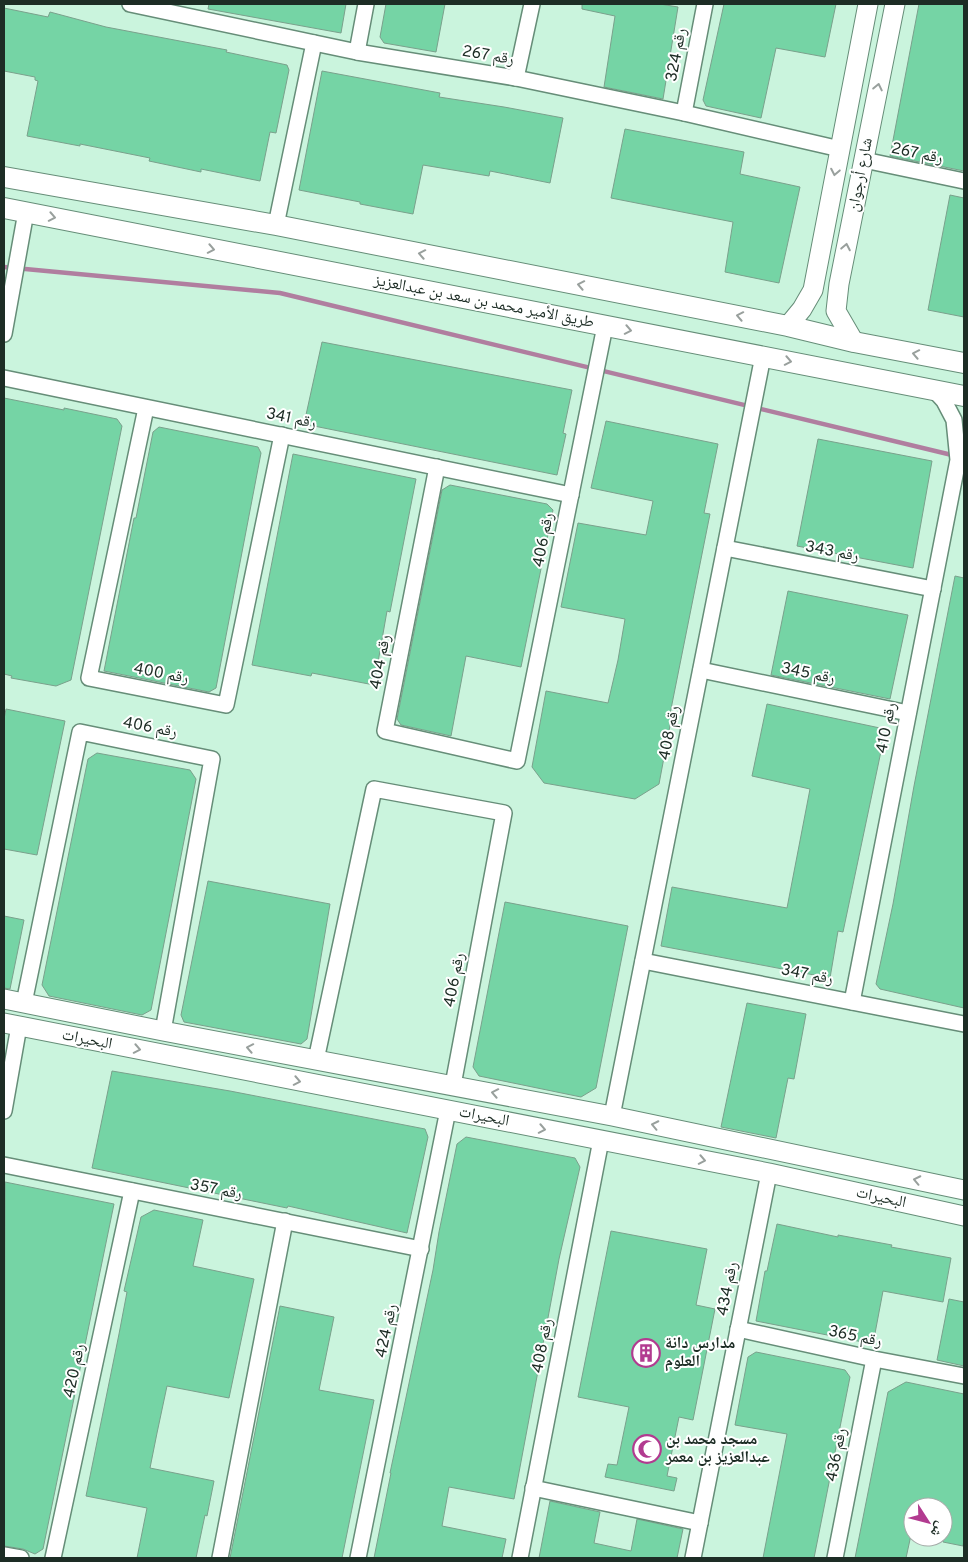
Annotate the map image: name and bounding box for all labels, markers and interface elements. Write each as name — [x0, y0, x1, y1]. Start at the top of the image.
street label: رقم 324 — [662, 27, 692, 83]
street label: رقم 267 — [460, 42, 516, 70]
one-way arrow — [873, 83, 883, 92]
street label: شارع أرجوان — [843, 136, 878, 214]
street label: رقم 267 — [889, 139, 945, 169]
one-way arrow — [831, 167, 841, 176]
one-way arrow — [47, 212, 56, 222]
one-way arrow — [841, 242, 851, 251]
one-way arrow — [207, 243, 215, 253]
one-way arrow — [417, 249, 426, 259]
street label: طريق الأمير محمد بن سعد بن عبدالعزيز — [371, 271, 596, 333]
one-way arrow — [577, 280, 585, 291]
one-way arrow — [736, 312, 745, 322]
one-way arrow — [624, 325, 633, 335]
one-way arrow — [912, 349, 921, 360]
one-way arrow — [783, 355, 792, 365]
street label: رقم 341 — [264, 404, 318, 434]
street label: رقم 406 — [529, 511, 559, 569]
street label: رقم 343 — [803, 537, 861, 567]
street label: رقم 404 — [366, 633, 396, 691]
street label: رقم 400 — [132, 659, 190, 689]
street label: رقم 345 — [779, 659, 837, 689]
street label: رقم 410 — [872, 701, 902, 755]
street label: رقم 408 — [655, 704, 685, 762]
street label: رقم 406 — [121, 713, 179, 743]
street label: رقم 406 — [440, 951, 470, 1009]
street label: رقم 347 — [779, 960, 835, 990]
street label: البحيرات — [60, 1025, 114, 1055]
one-way arrow — [245, 1043, 254, 1053]
one-way arrow — [133, 1044, 142, 1054]
one-way arrow — [292, 1075, 301, 1085]
one-way arrow — [491, 1089, 500, 1099]
street label: البحيرات — [457, 1102, 511, 1132]
one-way arrow — [650, 1120, 659, 1131]
one-way arrow — [538, 1123, 547, 1133]
one-way arrow — [697, 1154, 706, 1165]
street label: رقم 357 — [188, 1175, 244, 1205]
one-way arrow — [912, 1175, 921, 1186]
street label: البحيرات — [854, 1183, 908, 1213]
street label: رقم 434 — [713, 1260, 743, 1318]
street label: رقم 424 — [372, 1302, 402, 1360]
street label: رقم 408 — [528, 1317, 558, 1375]
street label: رقم 365 — [826, 1322, 884, 1352]
place label: مدارس دانة العلوم — [665, 1334, 735, 1372]
building icon: مدارس دانة العلوم — [631, 1338, 661, 1368]
street label: رقم 420 — [59, 1342, 91, 1400]
street label: رقم 436 — [822, 1426, 852, 1484]
place label: مسجد محمد بن عبدالعزيز بن معمر — [665, 1430, 770, 1468]
mosque icon: مسجد محمد بن عبدالعزيز بن معمر — [632, 1434, 662, 1464]
north arrow — [903, 1497, 953, 1547]
text: ش — [926, 1518, 949, 1540]

